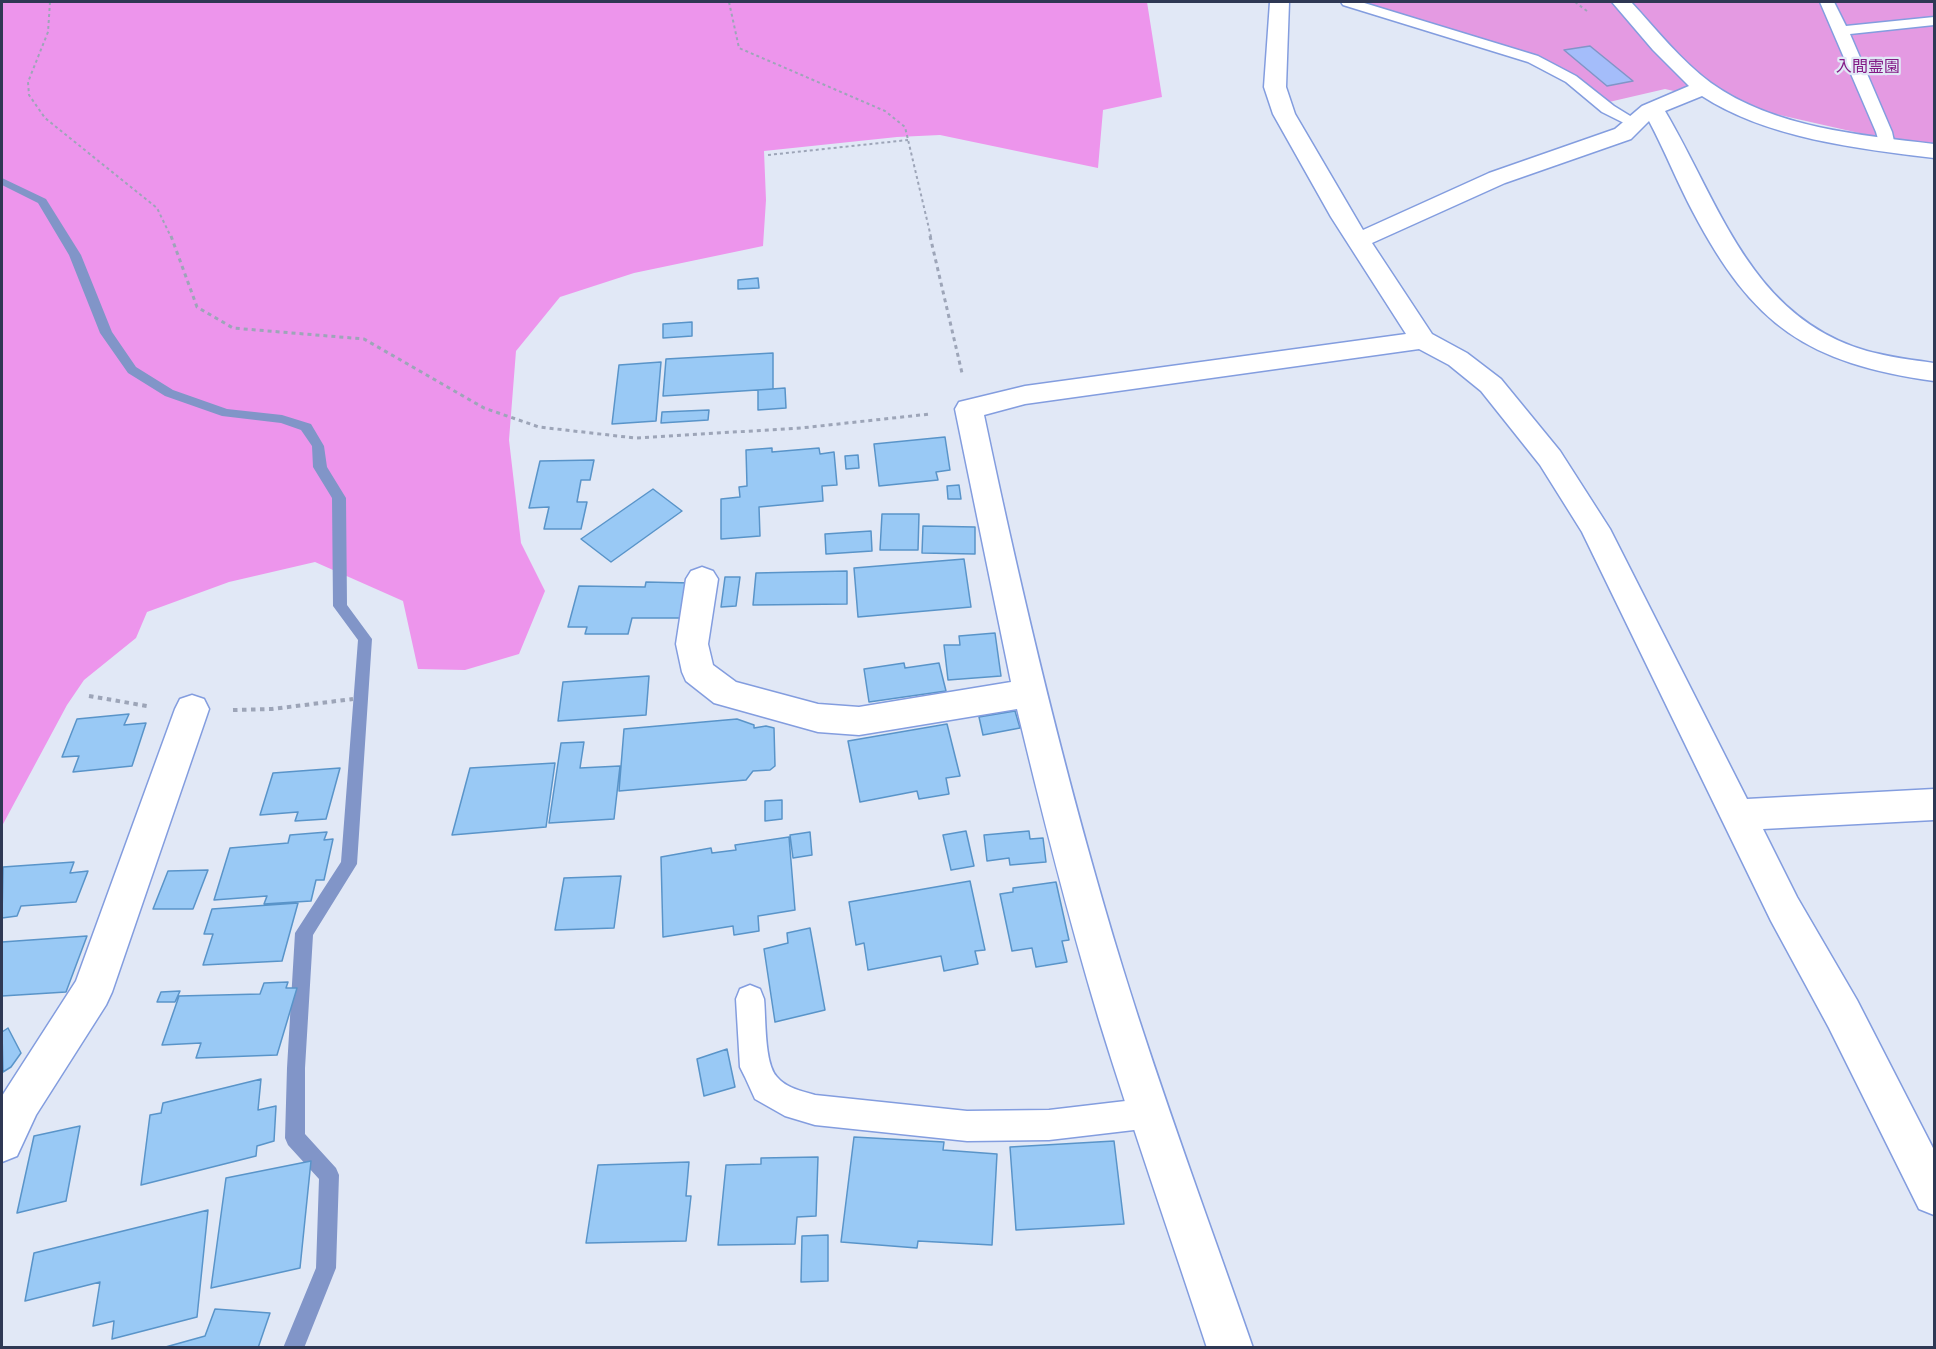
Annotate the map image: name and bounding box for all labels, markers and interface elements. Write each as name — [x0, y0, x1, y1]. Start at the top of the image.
park label: 入間霊園 — [1836, 57, 1900, 77]

